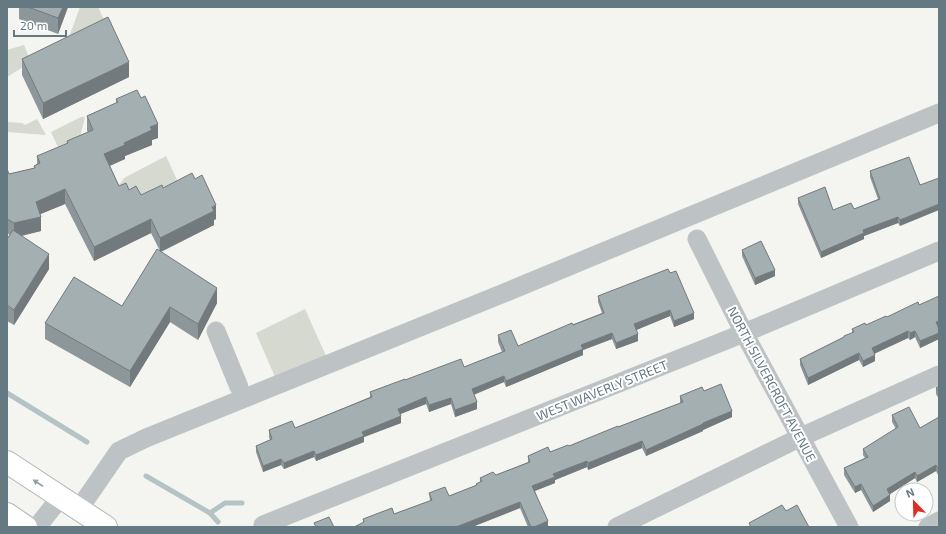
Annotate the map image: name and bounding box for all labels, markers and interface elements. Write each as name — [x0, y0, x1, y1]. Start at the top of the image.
scale bar — [14, 12, 66, 38]
text: 20 m — [20, 18, 47, 32]
street label: NORTH SILVERCROFT AVENUE — [724, 304, 820, 464]
street label: WEST WAVERLY STREET — [534, 356, 670, 424]
one-way arrow — [33, 479, 43, 487]
north arrow — [894, 482, 934, 522]
text: N — [904, 485, 916, 500]

